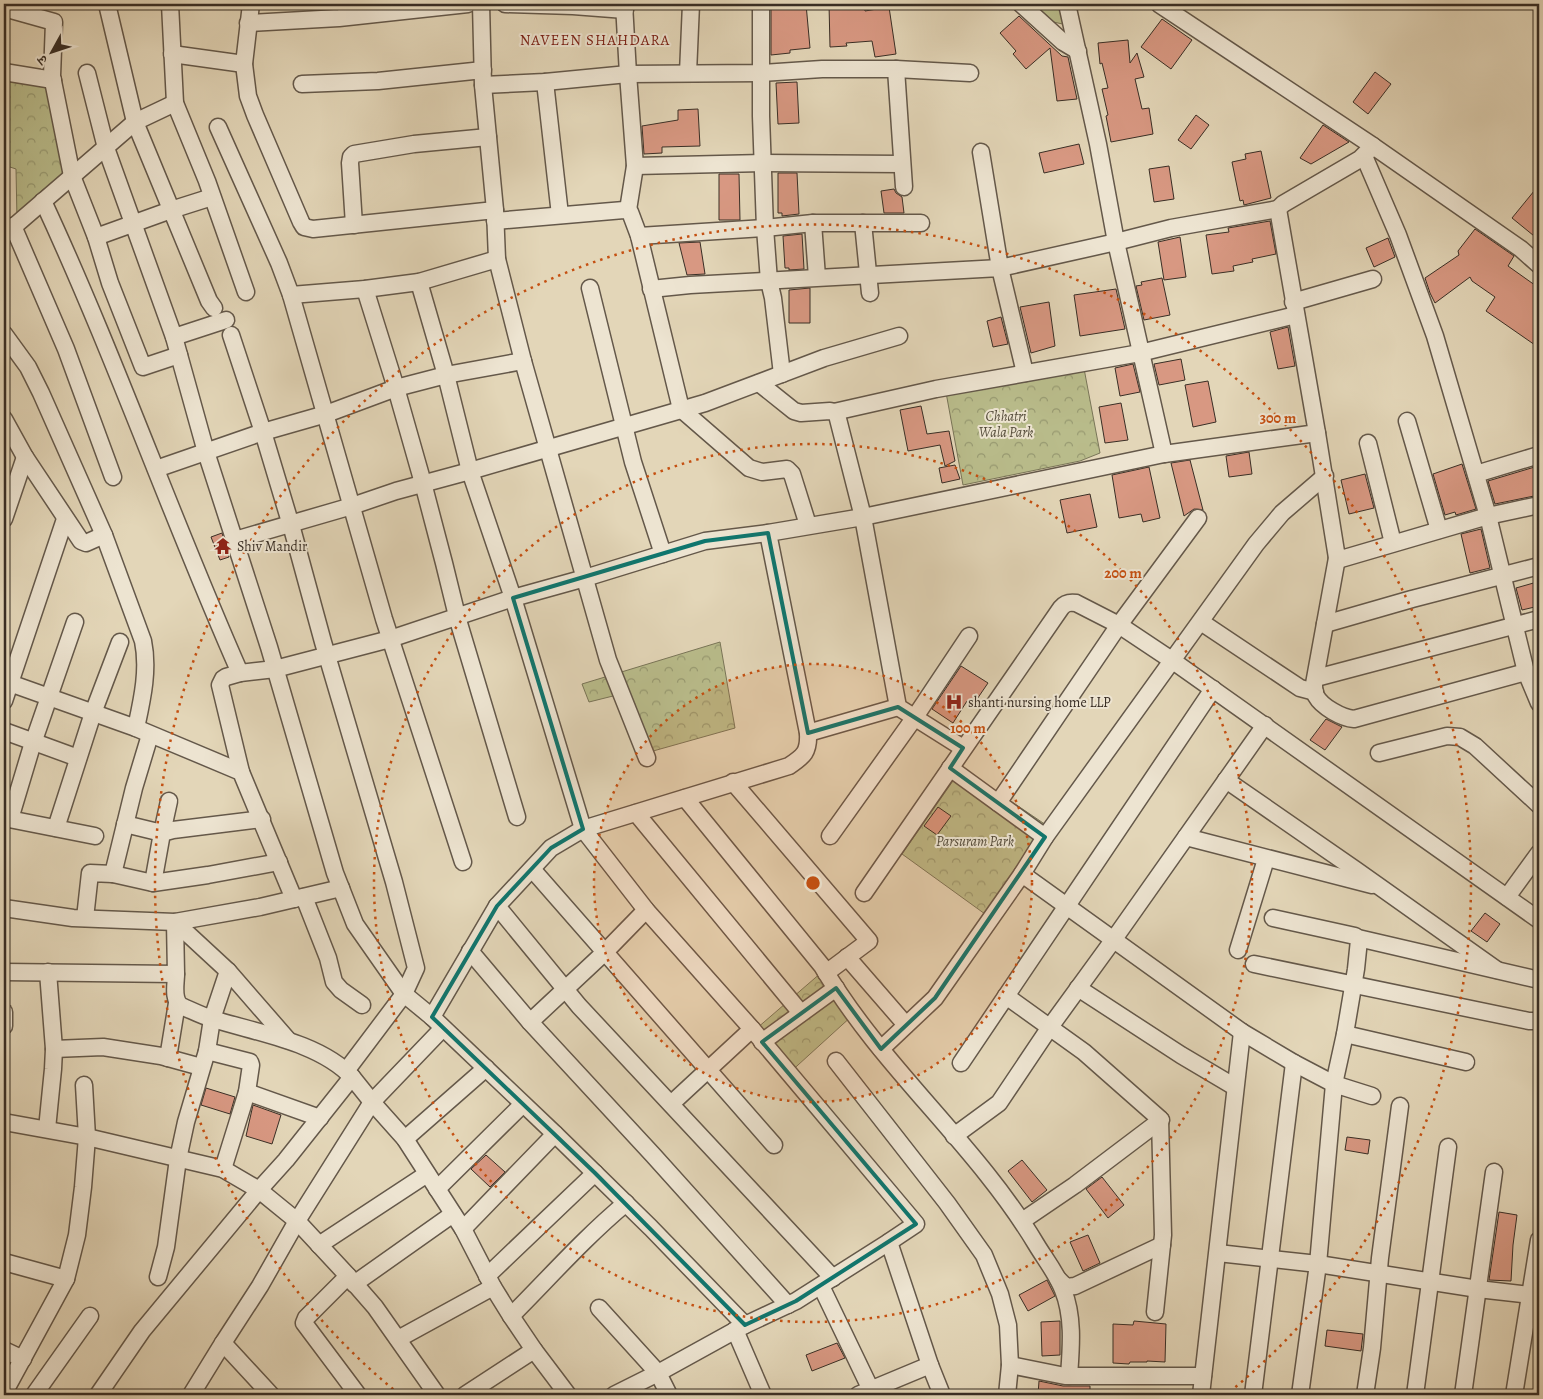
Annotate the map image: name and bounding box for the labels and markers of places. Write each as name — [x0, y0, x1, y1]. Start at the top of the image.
temple icon: Shiv Mandir — [213, 536, 233, 556]
place label: Shiv Mandir — [237, 537, 308, 556]
hospital icon: shanti nursing home LLP — [944, 692, 964, 712]
place label: shanti nursing home LLP — [968, 693, 1111, 712]
centre of rings — [804, 874, 822, 892]

